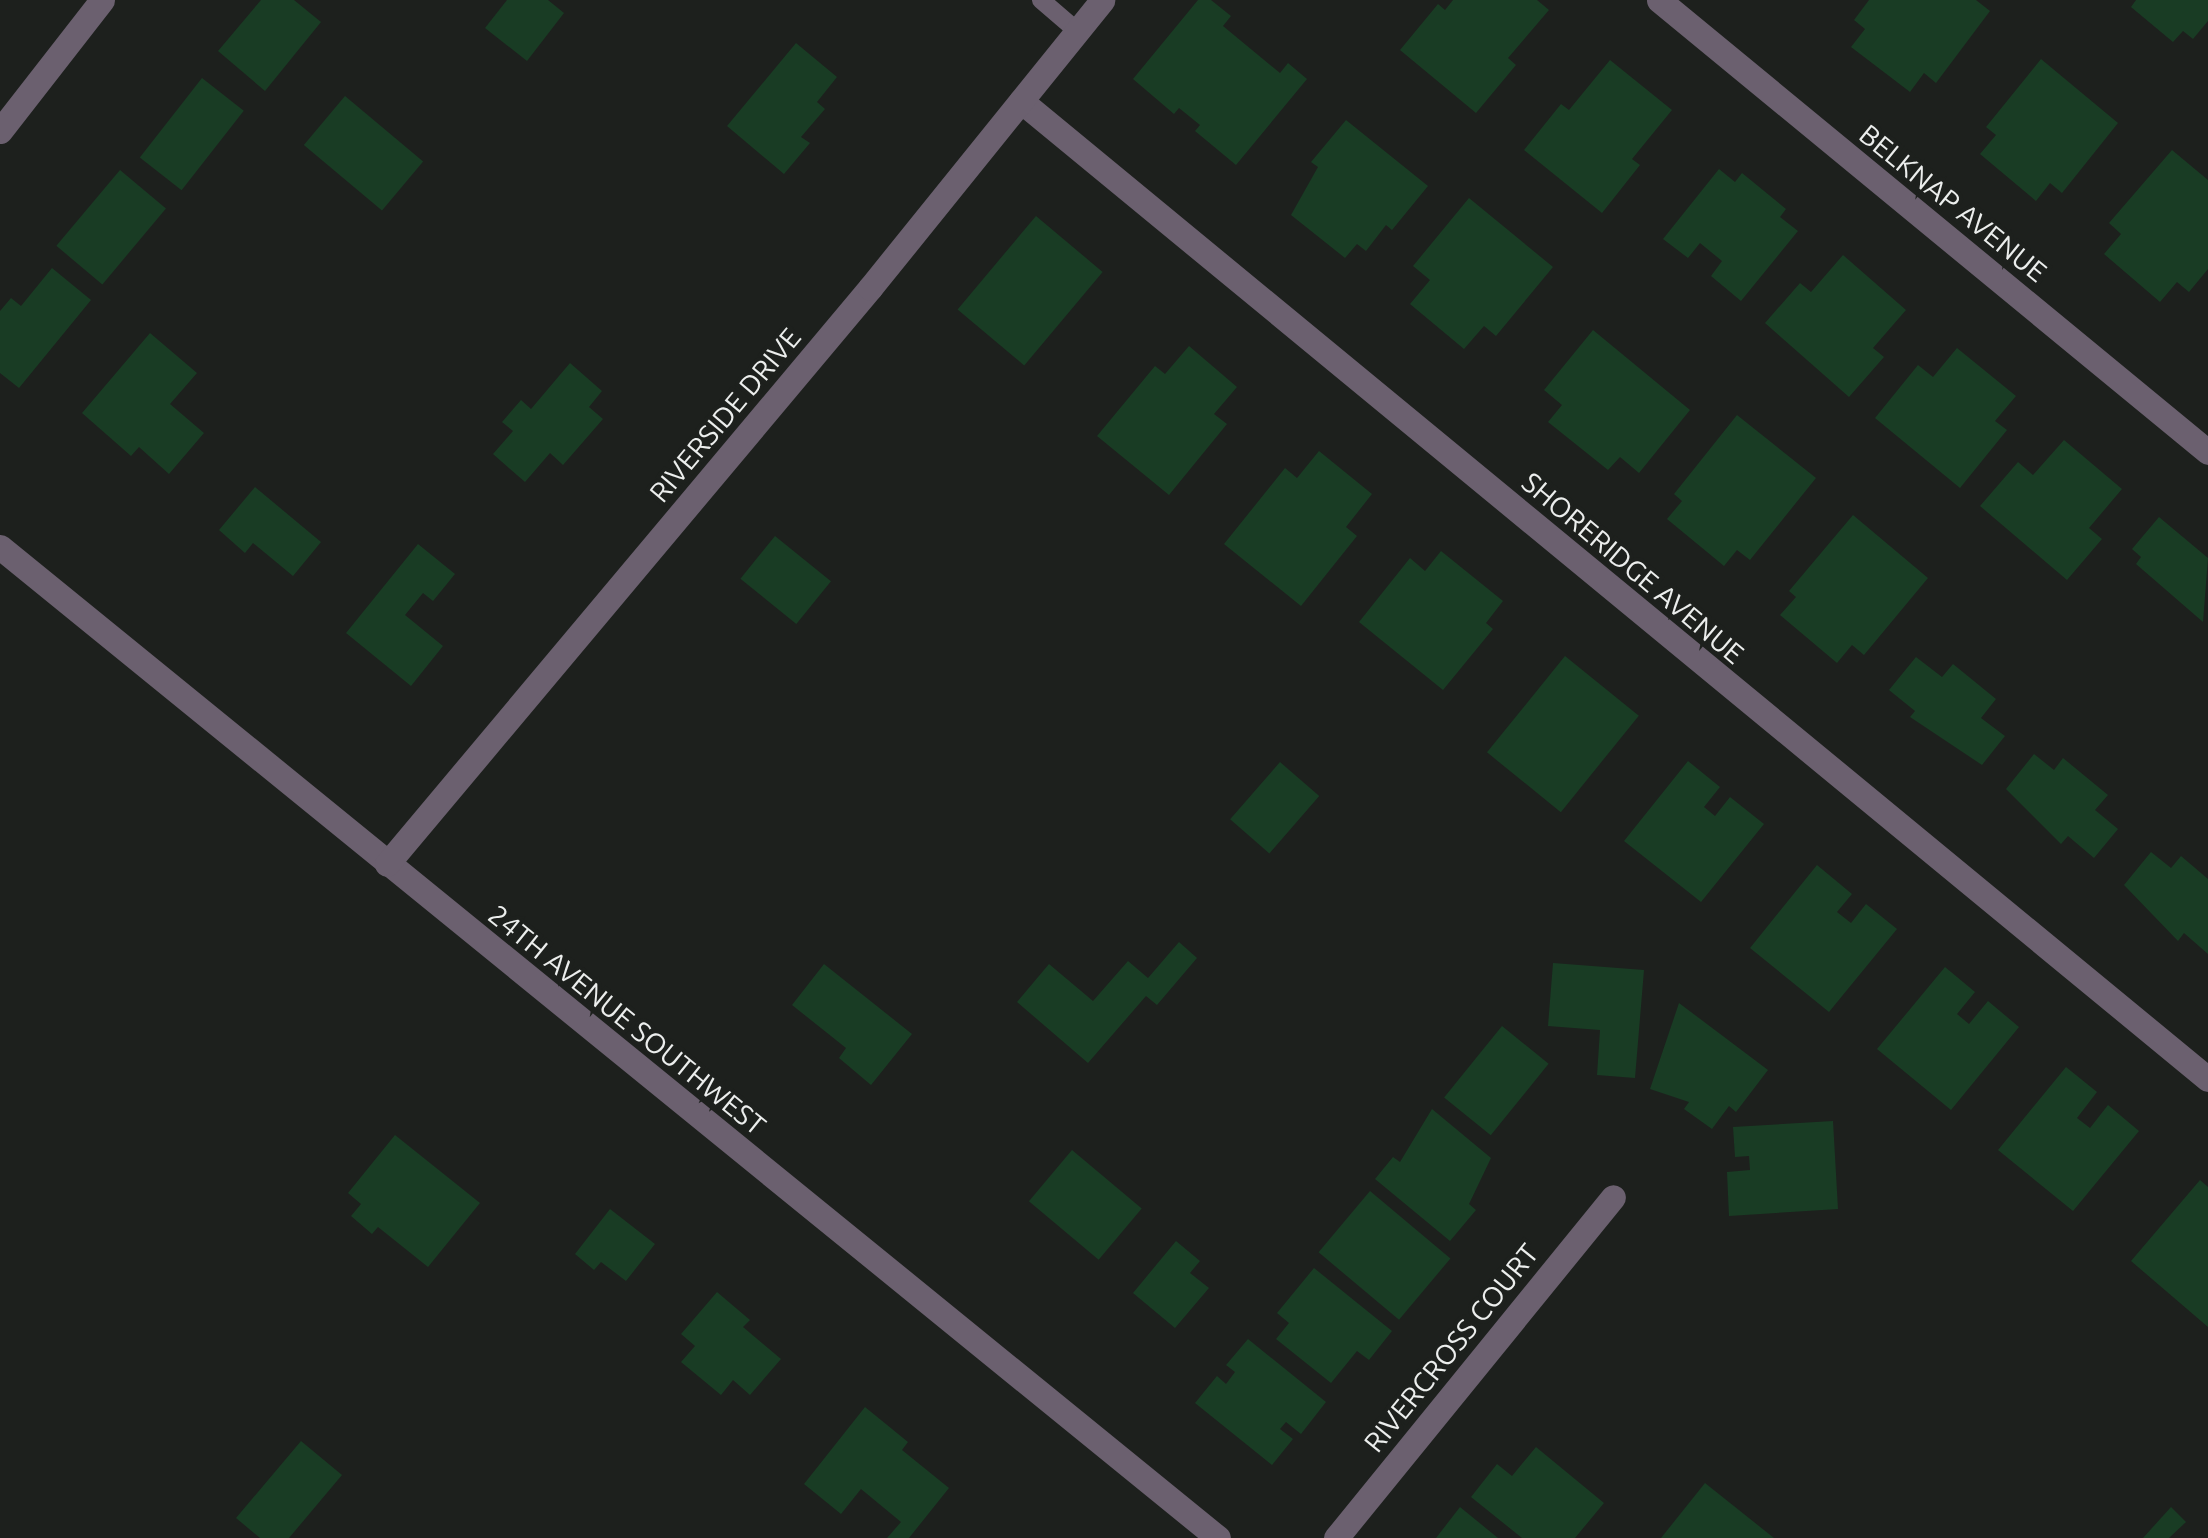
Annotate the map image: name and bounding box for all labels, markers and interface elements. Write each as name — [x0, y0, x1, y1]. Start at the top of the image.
street label: BELKNAP AVENUE — [1853, 117, 2053, 289]
street label: RIVERSIDE DRIVE — [642, 321, 808, 509]
street label: SHORERIDGE AVENUE — [1515, 465, 1751, 671]
street label: 24TH AVENUE SOUTHWEST — [482, 898, 772, 1142]
street label: RIVERCROSS COURT — [1357, 1237, 1545, 1459]

